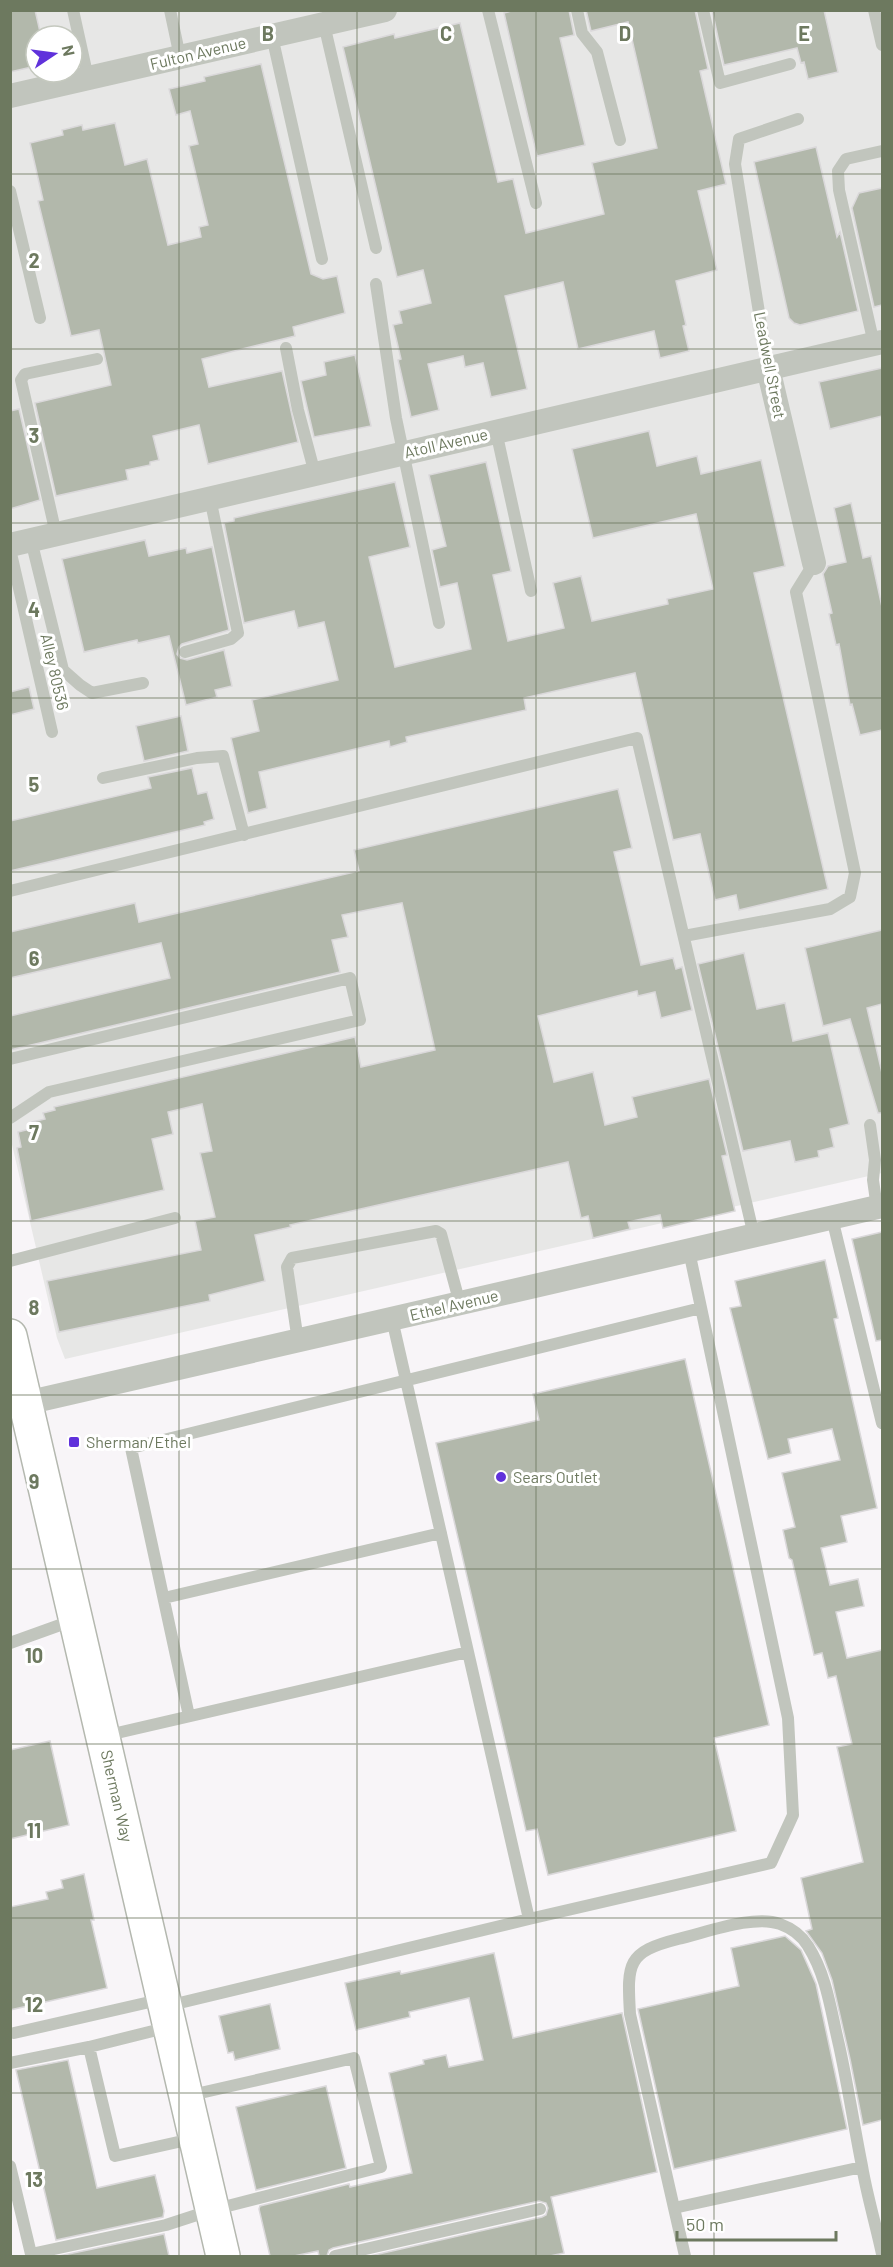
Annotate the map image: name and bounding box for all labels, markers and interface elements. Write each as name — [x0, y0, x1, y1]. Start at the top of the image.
text: B — [262, 21, 274, 45]
text: C — [440, 21, 452, 45]
text: D — [619, 21, 631, 45]
text: E — [798, 21, 810, 45]
north arrow — [24, 24, 84, 84]
street label: Fulton Avenue — [148, 32, 248, 73]
text: N — [59, 43, 80, 58]
text: 2 — [28, 248, 40, 272]
street label: Leadwell Street — [751, 310, 790, 420]
text: 3 — [29, 423, 39, 447]
street label: Atoll Avenue — [402, 424, 490, 461]
text: 4 — [28, 597, 40, 621]
street label: Alley 80536 — [37, 632, 74, 712]
text: 5 — [29, 772, 40, 796]
text: 6 — [29, 946, 40, 970]
text: 7 — [29, 1120, 39, 1144]
street label: Ethel Avenue — [408, 1285, 500, 1324]
text: 8 — [29, 1295, 40, 1319]
place label: Sherman/Ethel — [86, 1432, 191, 1451]
marker: Sherman/Ethel — [67, 1435, 81, 1449]
place label: Sears Outlet — [513, 1467, 598, 1486]
text: 9 — [29, 1469, 39, 1493]
marker: Sears Outlet — [494, 1470, 508, 1484]
text: 10 — [25, 1643, 43, 1667]
street label: Sherman Way — [98, 1748, 137, 1845]
text: 11 — [27, 1818, 41, 1842]
text: 12 — [25, 1992, 43, 2016]
text: 13 — [25, 2167, 43, 2191]
scale bar — [677, 2204, 836, 2242]
text: 50 m — [686, 2213, 724, 2235]

